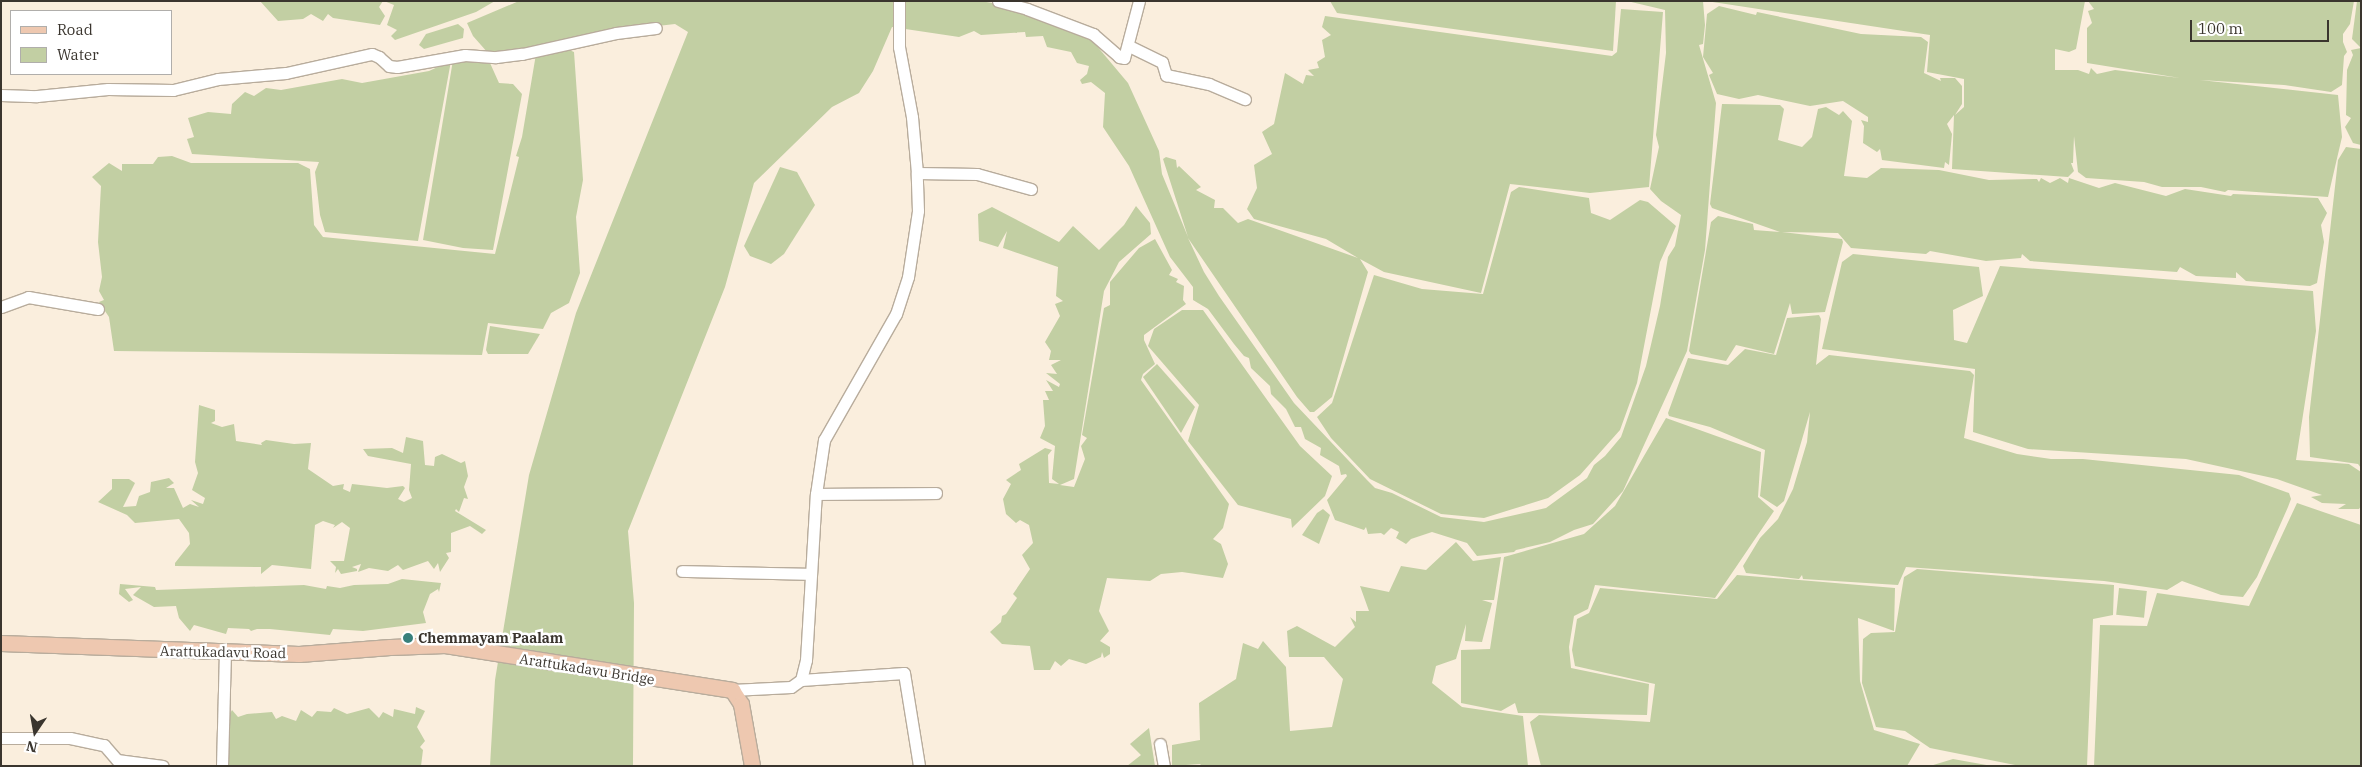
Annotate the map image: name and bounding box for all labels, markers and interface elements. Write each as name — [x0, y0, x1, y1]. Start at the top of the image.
legend — [10, 10, 172, 75]
scale bar — [2192, 10, 2331, 42]
text: 100 m — [2198, 19, 2243, 38]
text: Road — [57, 20, 93, 39]
text: Water — [57, 45, 99, 64]
place label: Chemmayam Paalam — [418, 630, 563, 646]
marker: Chemmayam Paalam — [402, 632, 414, 644]
street label: Arattukadavu Road — [160, 642, 286, 662]
street label: Arattukadavu Bridge — [518, 650, 656, 688]
north arrow — [10, 707, 60, 757]
text: N — [25, 737, 39, 757]

